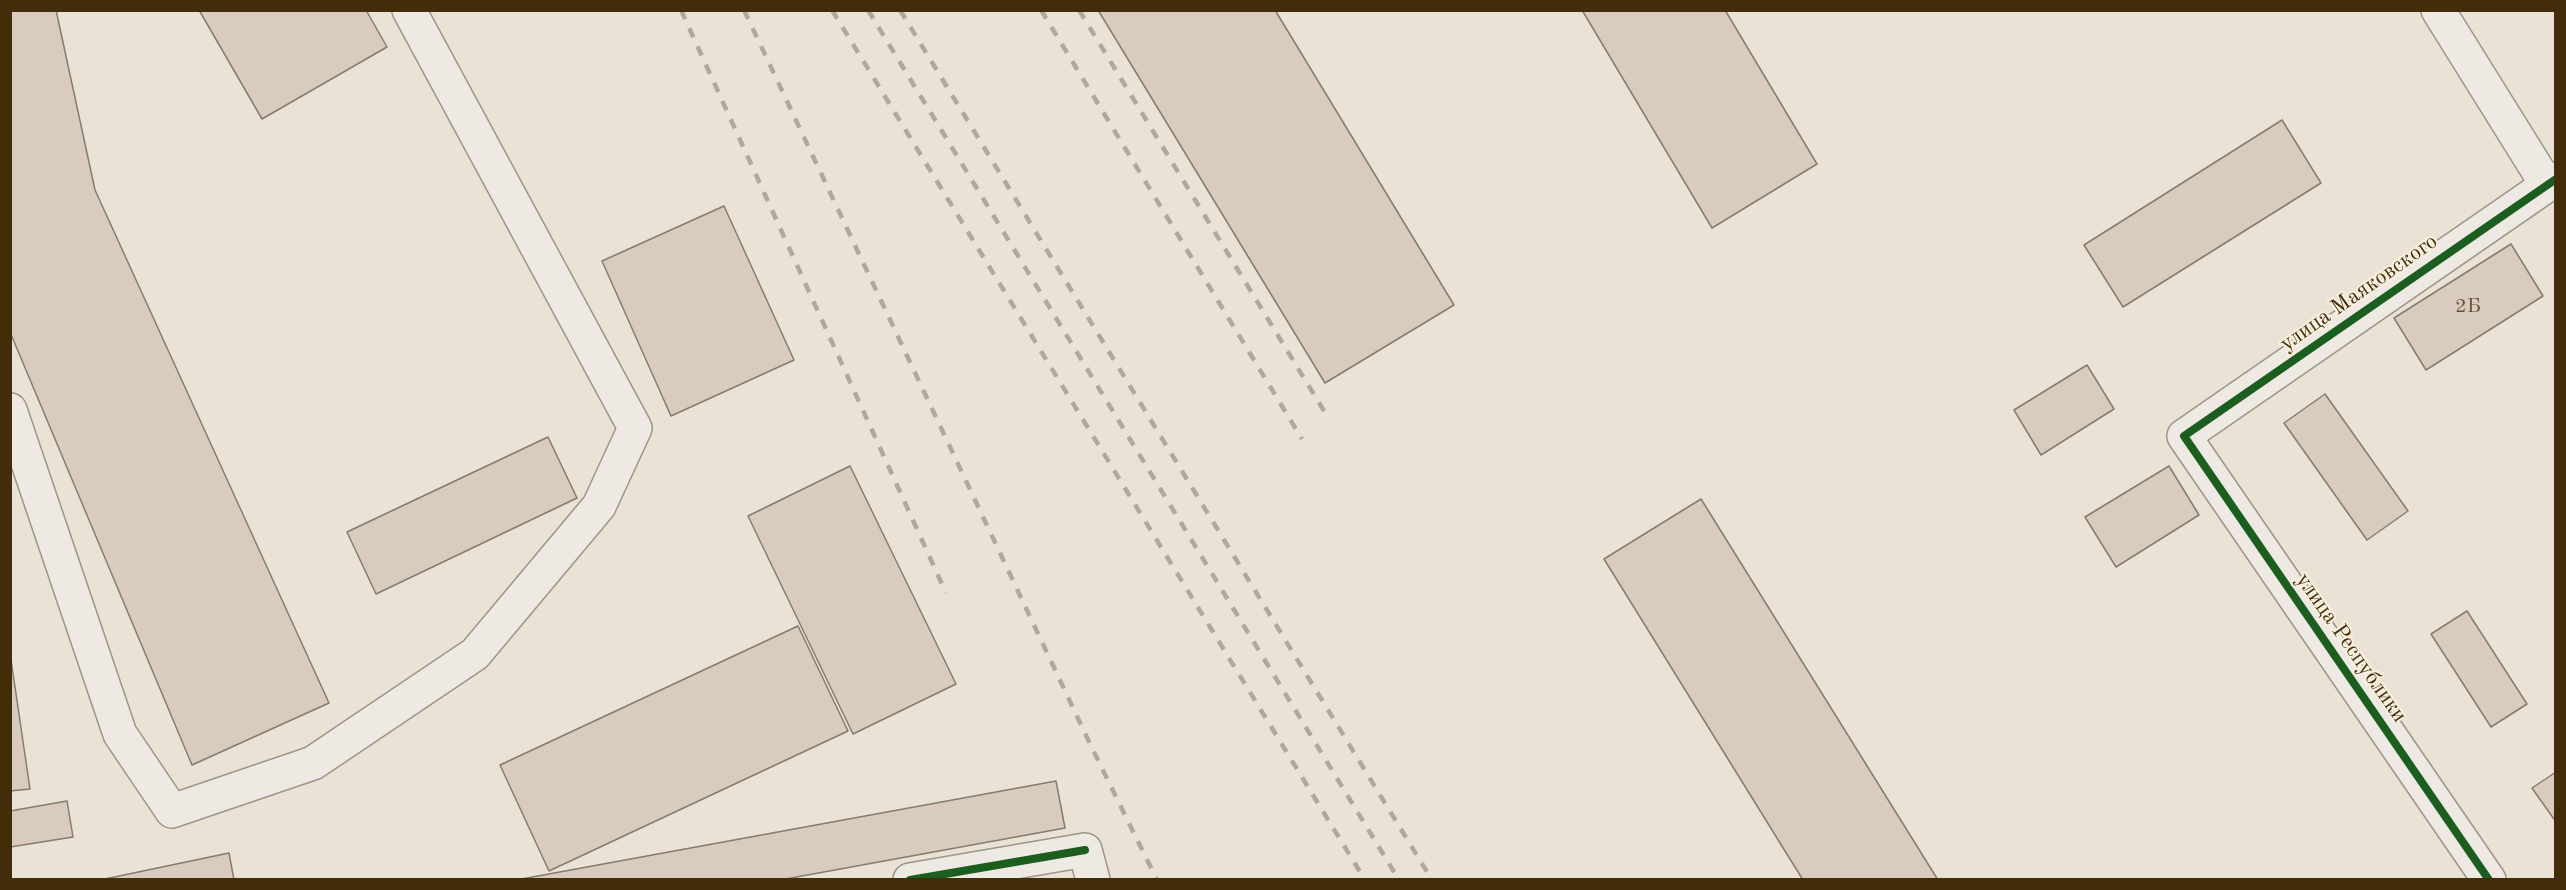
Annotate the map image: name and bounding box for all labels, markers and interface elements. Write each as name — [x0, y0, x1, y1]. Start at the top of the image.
street label: улица Маяковского — [2275, 229, 2443, 357]
house number: 2Б — [2455, 295, 2481, 319]
street label: улица Республики — [2290, 568, 2412, 728]

